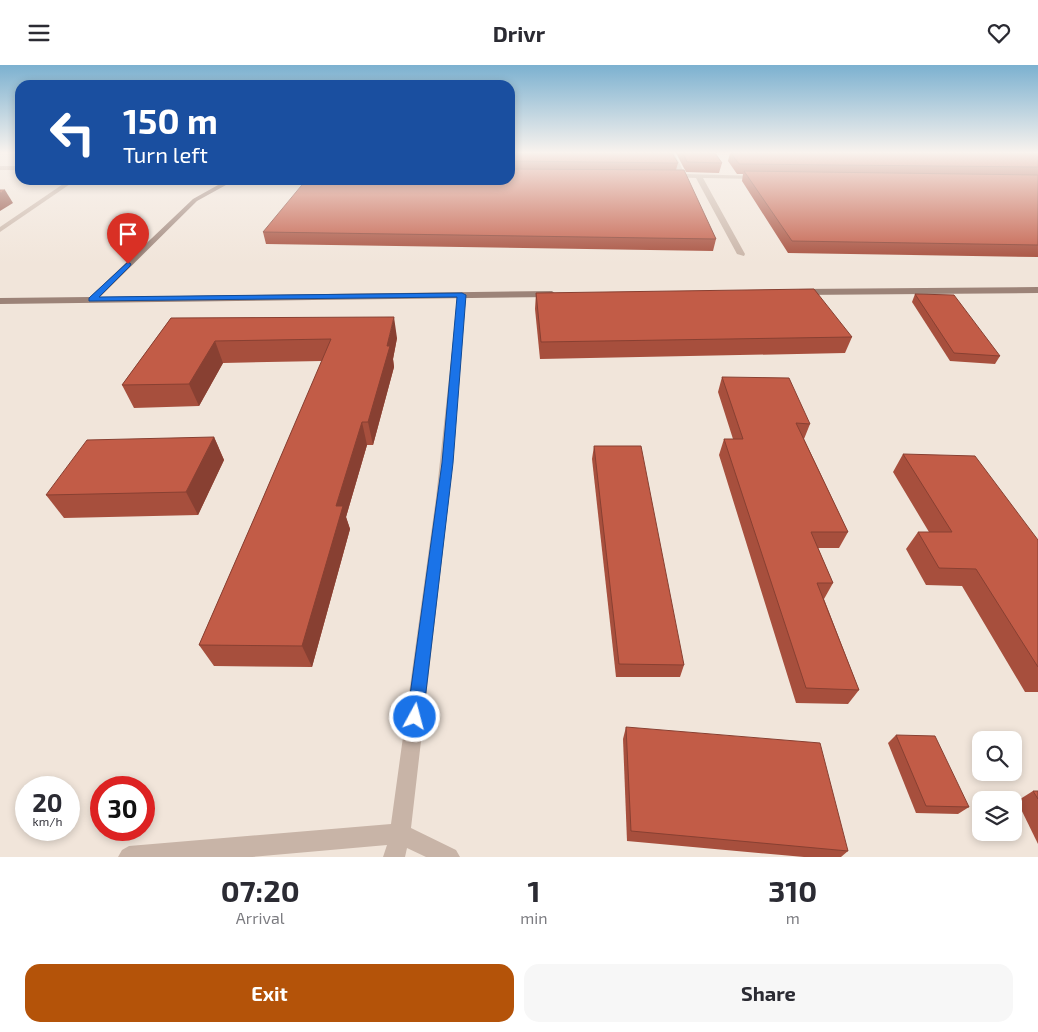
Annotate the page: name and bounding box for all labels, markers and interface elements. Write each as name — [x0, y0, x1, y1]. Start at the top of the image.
icon: menu — [25, 19, 53, 47]
icon: heart — [985, 19, 1013, 47]
text: Drivr — [493, 20, 545, 46]
text: 150 m — [123, 99, 218, 141]
icon: left — [40, 100, 105, 165]
text: Turn left — [123, 141, 208, 167]
pin — [107, 213, 149, 264]
icon: arrive — [114, 220, 142, 248]
position arrow — [388, 690, 440, 742]
map controls — [972, 731, 1022, 841]
button: search — [972, 731, 1022, 781]
speed limit sign: 30 — [90, 776, 155, 841]
text: 20 — [32, 787, 63, 817]
button: layers — [972, 791, 1022, 841]
text: km/h — [33, 814, 62, 828]
text: 07:20 — [221, 872, 300, 908]
text: 1 — [527, 872, 540, 908]
text: 310 — [768, 872, 817, 908]
text: Arrival — [236, 908, 285, 927]
text: min — [520, 908, 548, 927]
text: m — [786, 908, 800, 927]
button: Exit — [25, 964, 514, 1022]
button: Share — [524, 964, 1013, 1022]

